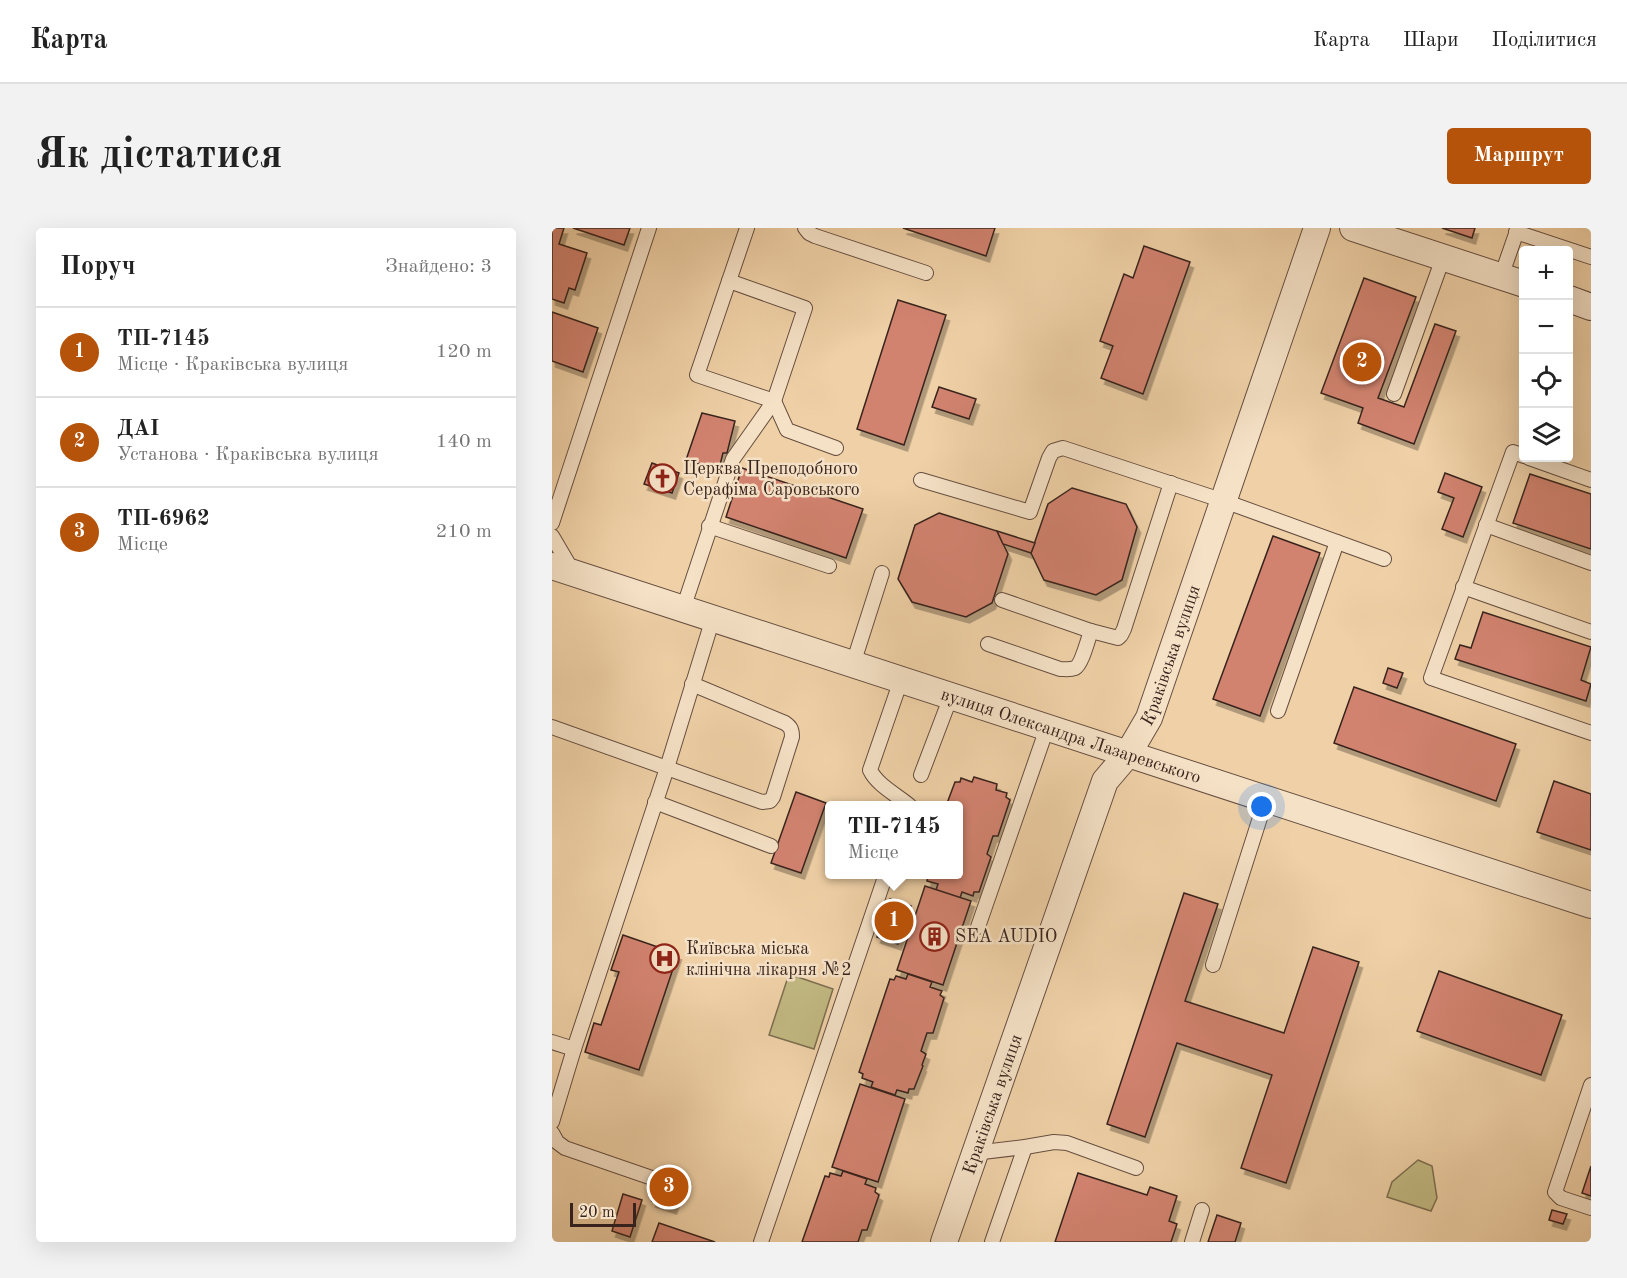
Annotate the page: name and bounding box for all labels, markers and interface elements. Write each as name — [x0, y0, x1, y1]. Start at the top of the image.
text: Карта — [30, 27, 108, 55]
text: Карта — [1313, 30, 1370, 51]
text: Шари — [1403, 30, 1458, 51]
text: Поділитися — [1491, 30, 1597, 51]
button: Маршрут — [1447, 128, 1591, 184]
text: Як дістатися — [36, 135, 283, 177]
map controls — [1519, 246, 1573, 462]
button: + — [1519, 246, 1573, 300]
text: Поруч — [60, 254, 136, 280]
text: Знайдено: 3 — [385, 257, 492, 277]
button: − — [1519, 300, 1573, 354]
text: ТП-7145 — [117, 328, 210, 350]
pin: 2 — [1342, 340, 1382, 384]
text: 1 — [74, 342, 85, 362]
text: 120 m — [436, 342, 492, 362]
button: locate — [1519, 354, 1573, 408]
text: Місце · Краківська вулиця — [117, 355, 348, 375]
button: layers — [1519, 408, 1573, 462]
text: ДАІ — [117, 418, 160, 440]
text: 2 — [74, 432, 85, 452]
text: 140 m — [436, 432, 492, 452]
text: Установа · Краківська вулиця — [117, 445, 379, 465]
place label: Церква Преподобного Серафіма Саровського — [683, 460, 860, 500]
church icon: Церква Преподобного Серафіма Саровського — [646, 462, 678, 494]
text: ТП-6962 — [117, 508, 210, 530]
text: 3 — [74, 522, 85, 542]
text: 210 m — [436, 522, 492, 542]
text: Місце — [117, 535, 168, 555]
street label: Краківська вулиця — [1138, 583, 1204, 729]
street label: вулиця Олександра Лазаревського — [938, 686, 1203, 787]
your location — [1247, 792, 1276, 821]
popup — [825, 801, 963, 879]
text: ТП-7145 — [848, 816, 940, 838]
text: Місце — [848, 843, 899, 863]
pin: 1 — [874, 898, 914, 944]
building icon: SEA AUDIO — [918, 920, 950, 952]
place label: SEA AUDIO — [955, 928, 1057, 946]
place label: Київська міська клінічна лікарня №2 — [686, 940, 852, 979]
hospital icon: Київська міська клінічна лікарня №2 — [649, 942, 681, 974]
street label: Краківська вулиця — [960, 1032, 1026, 1177]
pin: 3 — [650, 1164, 688, 1210]
scale bar — [570, 1200, 636, 1228]
text: 20 m — [579, 1205, 615, 1221]

